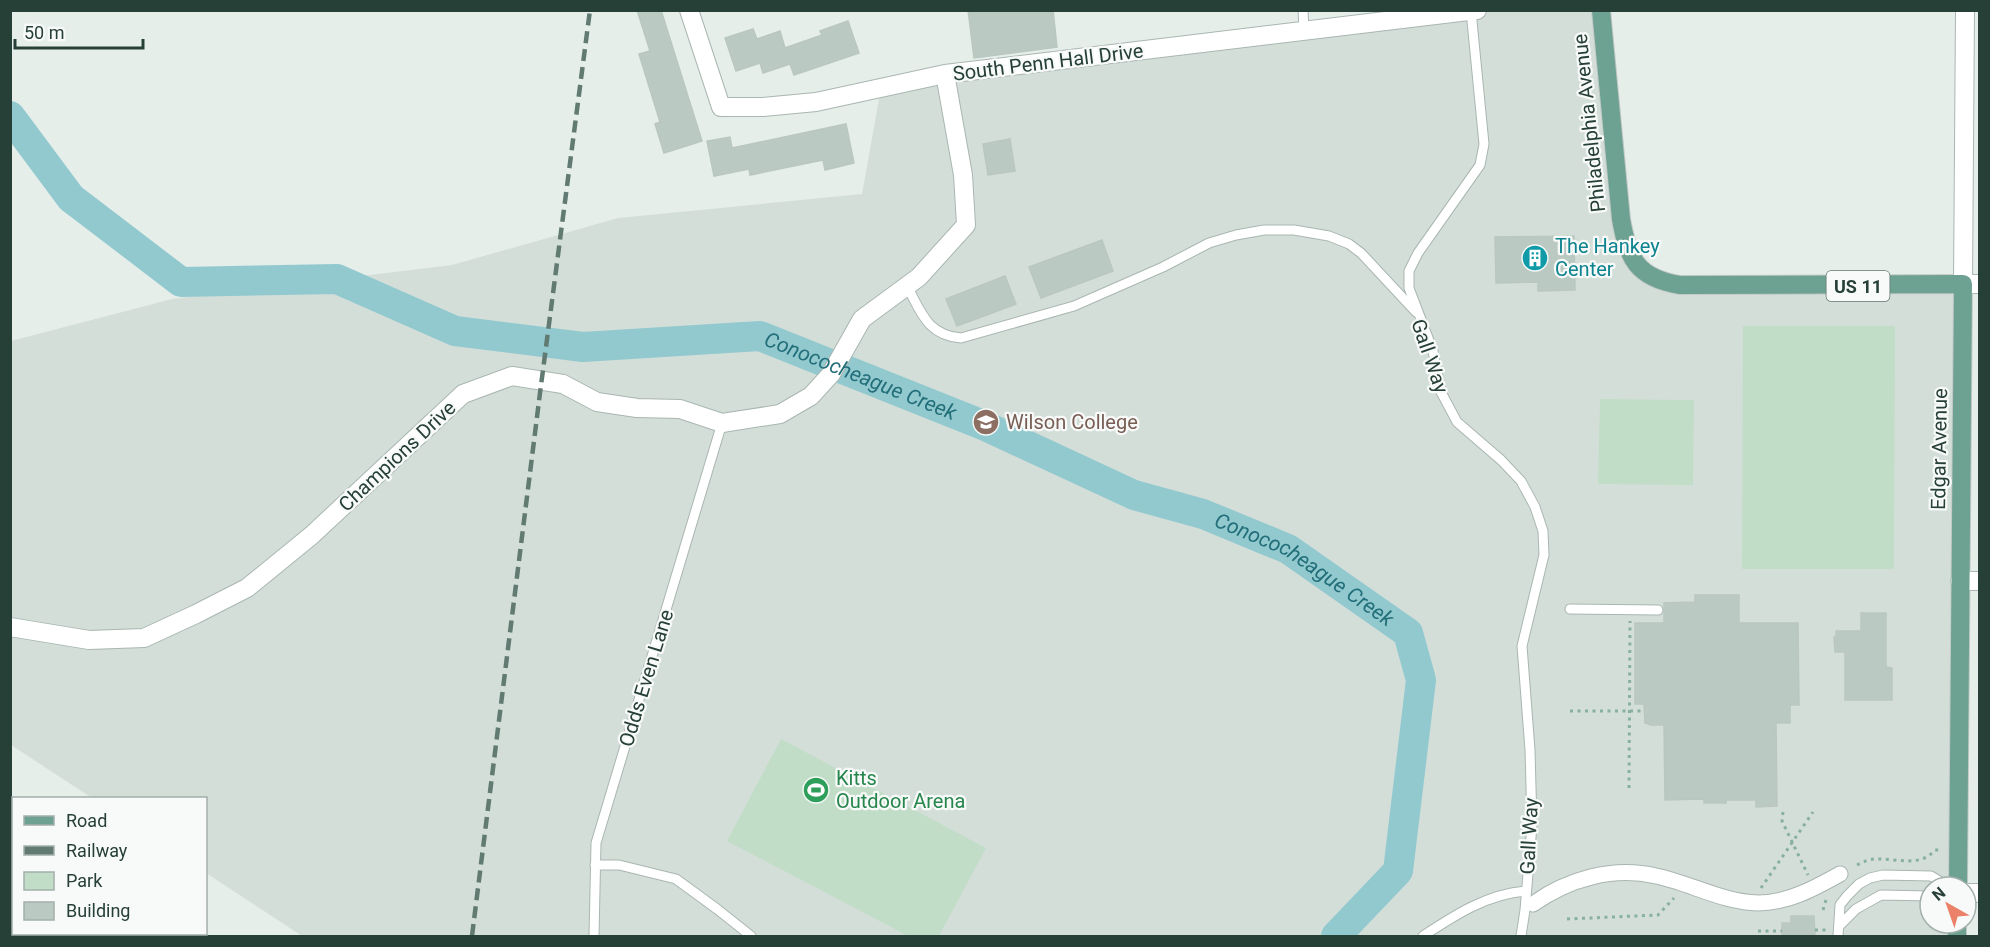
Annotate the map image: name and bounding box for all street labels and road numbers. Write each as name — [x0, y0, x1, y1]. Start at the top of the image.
street label: Philadelphia Avenue — [1568, 33, 1610, 213]
street label: South Penn Hall Drive — [951, 38, 1145, 86]
road number: US 11 — [1826, 271, 1890, 301]
street label: Gall Way — [1406, 316, 1454, 397]
street label: Edgar Avenue — [1926, 388, 1952, 510]
street label: Champions Drive — [334, 396, 460, 516]
street label: Odds Even Lane — [614, 607, 678, 749]
street label: Gall Way — [1515, 796, 1543, 875]

